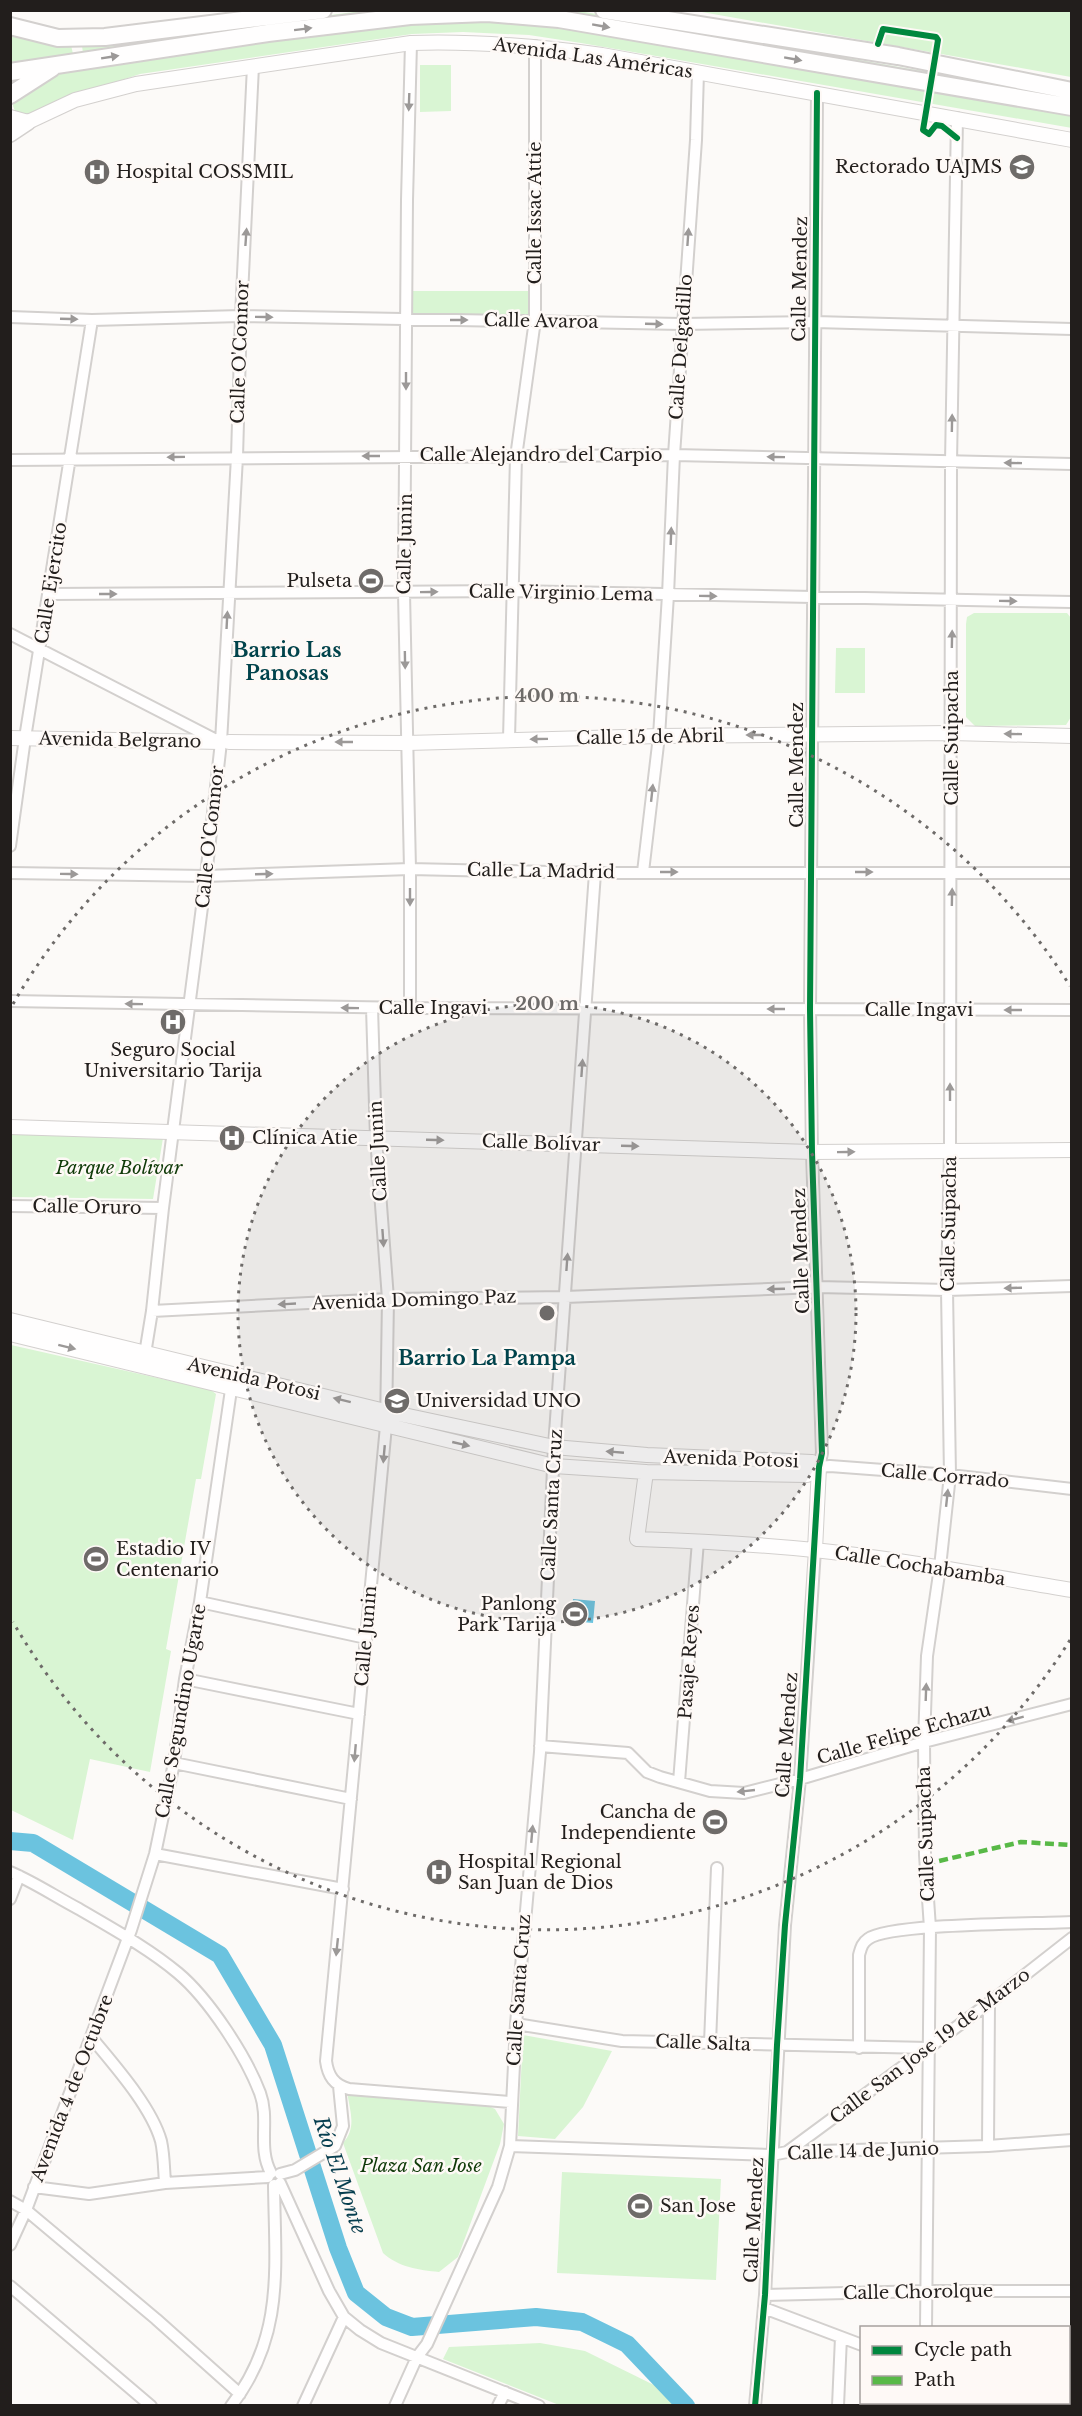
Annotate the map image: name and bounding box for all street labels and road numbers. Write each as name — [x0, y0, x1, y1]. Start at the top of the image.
street label: Avenida Las Américas — [491, 33, 694, 83]
street label: Calle Issac Attie — [524, 141, 546, 285]
street label: Calle Mendez — [788, 216, 812, 342]
street label: Calle Delgadillo — [665, 273, 697, 421]
street label: Calle O'Connor — [227, 279, 254, 424]
street label: Calle Avaroa — [483, 309, 599, 333]
street label: Calle Alejandro del Carpio — [420, 444, 662, 466]
street label: Calle Junin — [393, 493, 417, 595]
street label: Calle Ejercito — [30, 520, 72, 646]
street label: Calle Virginio Lema — [469, 580, 654, 606]
street label: Calle Suipacha — [941, 670, 963, 806]
street label: Calle Mendez — [786, 702, 808, 828]
street label: Calle 15 de Abril — [576, 725, 724, 749]
street label: Avenida Belgrano — [37, 728, 202, 752]
street label: Calle O'Connor — [192, 764, 228, 910]
street label: Calle La Madrid — [467, 859, 615, 883]
street label: Calle Ingavi — [379, 997, 487, 1019]
street label: Calle Ingavi — [865, 999, 973, 1021]
street label: Calle Junin — [364, 1100, 392, 1202]
street label: Calle Bolívar — [481, 1130, 601, 1156]
street label: Calle Suipacha — [937, 1156, 961, 1292]
street label: Calle Mendez — [788, 1188, 814, 1314]
street label: Calle Oruro — [32, 1195, 142, 1219]
street label: Avenida Domingo Paz — [310, 1285, 517, 1315]
street label: Avenida Potosi — [184, 1353, 323, 1405]
street label: Calle Santa Cruz — [537, 1428, 567, 1582]
street label: Avenida Potosi — [662, 1446, 799, 1472]
street label: Calle Corrado — [880, 1459, 1010, 1493]
street label: Calle Cochabamba — [833, 1542, 1007, 1590]
street label: Calle Junin — [351, 1585, 381, 1687]
street label: Calle Segundino Ugarte — [151, 1602, 211, 1820]
street label: Pasaje Reyes — [674, 1604, 704, 1720]
street label: Calle Mendez — [772, 1671, 802, 1799]
street label: Calle Felipe Echazu — [814, 1699, 994, 1769]
street label: Calle Suipacha — [913, 1766, 939, 1902]
street label: Calle Santa Cruz — [503, 1913, 535, 2067]
street label: Calle San Jose 19 de Marzo — [825, 1963, 1035, 2129]
street label: Avenida 4 de Octubre — [26, 1991, 118, 2186]
street label: Calle Salta — [655, 2030, 751, 2056]
street label: Calle 14 de Junio — [787, 2137, 939, 2165]
street label: Calle Mendez — [740, 2157, 768, 2283]
street label: Calle Chorolque — [843, 2280, 993, 2304]

